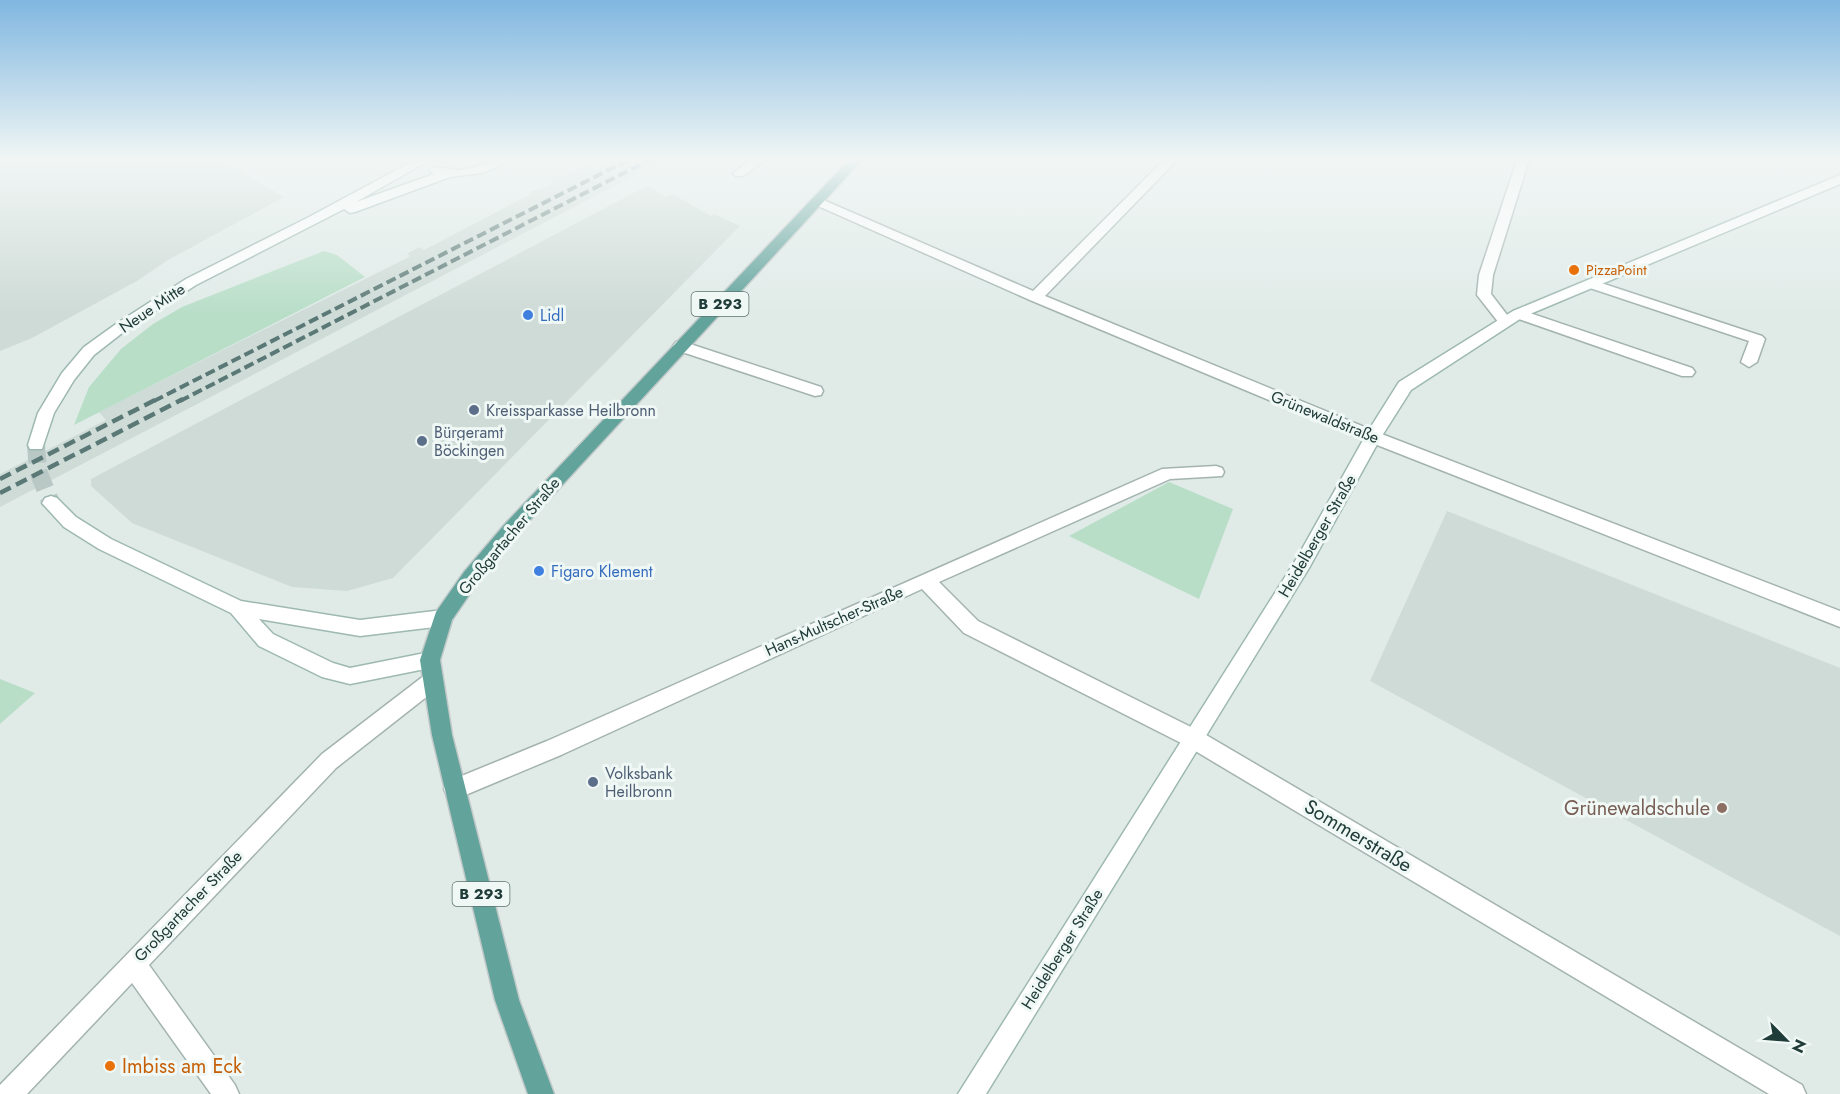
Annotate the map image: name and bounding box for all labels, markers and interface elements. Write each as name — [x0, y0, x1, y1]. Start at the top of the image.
place label: PizzaPoint — [1586, 260, 1647, 280]
marker: PizzaPoint — [1567, 263, 1581, 277]
street label: Neue Mitte — [114, 277, 190, 339]
road number: B 293 — [692, 292, 748, 316]
place label: Lidl — [540, 304, 564, 327]
marker: Lidl — [521, 308, 535, 322]
street label: Grünewaldstraße — [1267, 385, 1383, 449]
place label: Kreissparkasse Heilbronn — [486, 399, 656, 422]
marker: Kreissparkasse Heilbronn — [467, 403, 481, 417]
place label: Bürgeramt Böckingen — [434, 421, 505, 462]
marker: Bürgeramt Böckingen — [415, 434, 429, 448]
street label: Heidelberger Straße — [1272, 470, 1362, 602]
street label: Großgartacher Straße — [453, 472, 565, 600]
place label: Figaro Klement — [551, 560, 653, 583]
marker: Figaro Klement — [532, 564, 546, 578]
street label: Hans-Multscher-Straße — [761, 580, 907, 662]
place label: Volksbank Heilbronn — [605, 762, 673, 803]
marker: Volksbank Heilbronn — [586, 775, 600, 789]
street label: Sommerstraße — [1299, 792, 1417, 880]
place label: Grünewaldschule — [1564, 794, 1710, 823]
marker: Grünewaldschule — [1715, 801, 1729, 815]
street label: Großgartacher Straße — [129, 845, 247, 967]
road number: B 293 — [452, 882, 510, 906]
street label: Heidelberger Straße — [1016, 884, 1108, 1014]
north arrow — [1756, 1010, 1816, 1070]
text: N — [1786, 1036, 1812, 1057]
place label: Imbiss am Eck — [122, 1052, 242, 1081]
marker: Imbiss am Eck — [103, 1059, 117, 1073]

